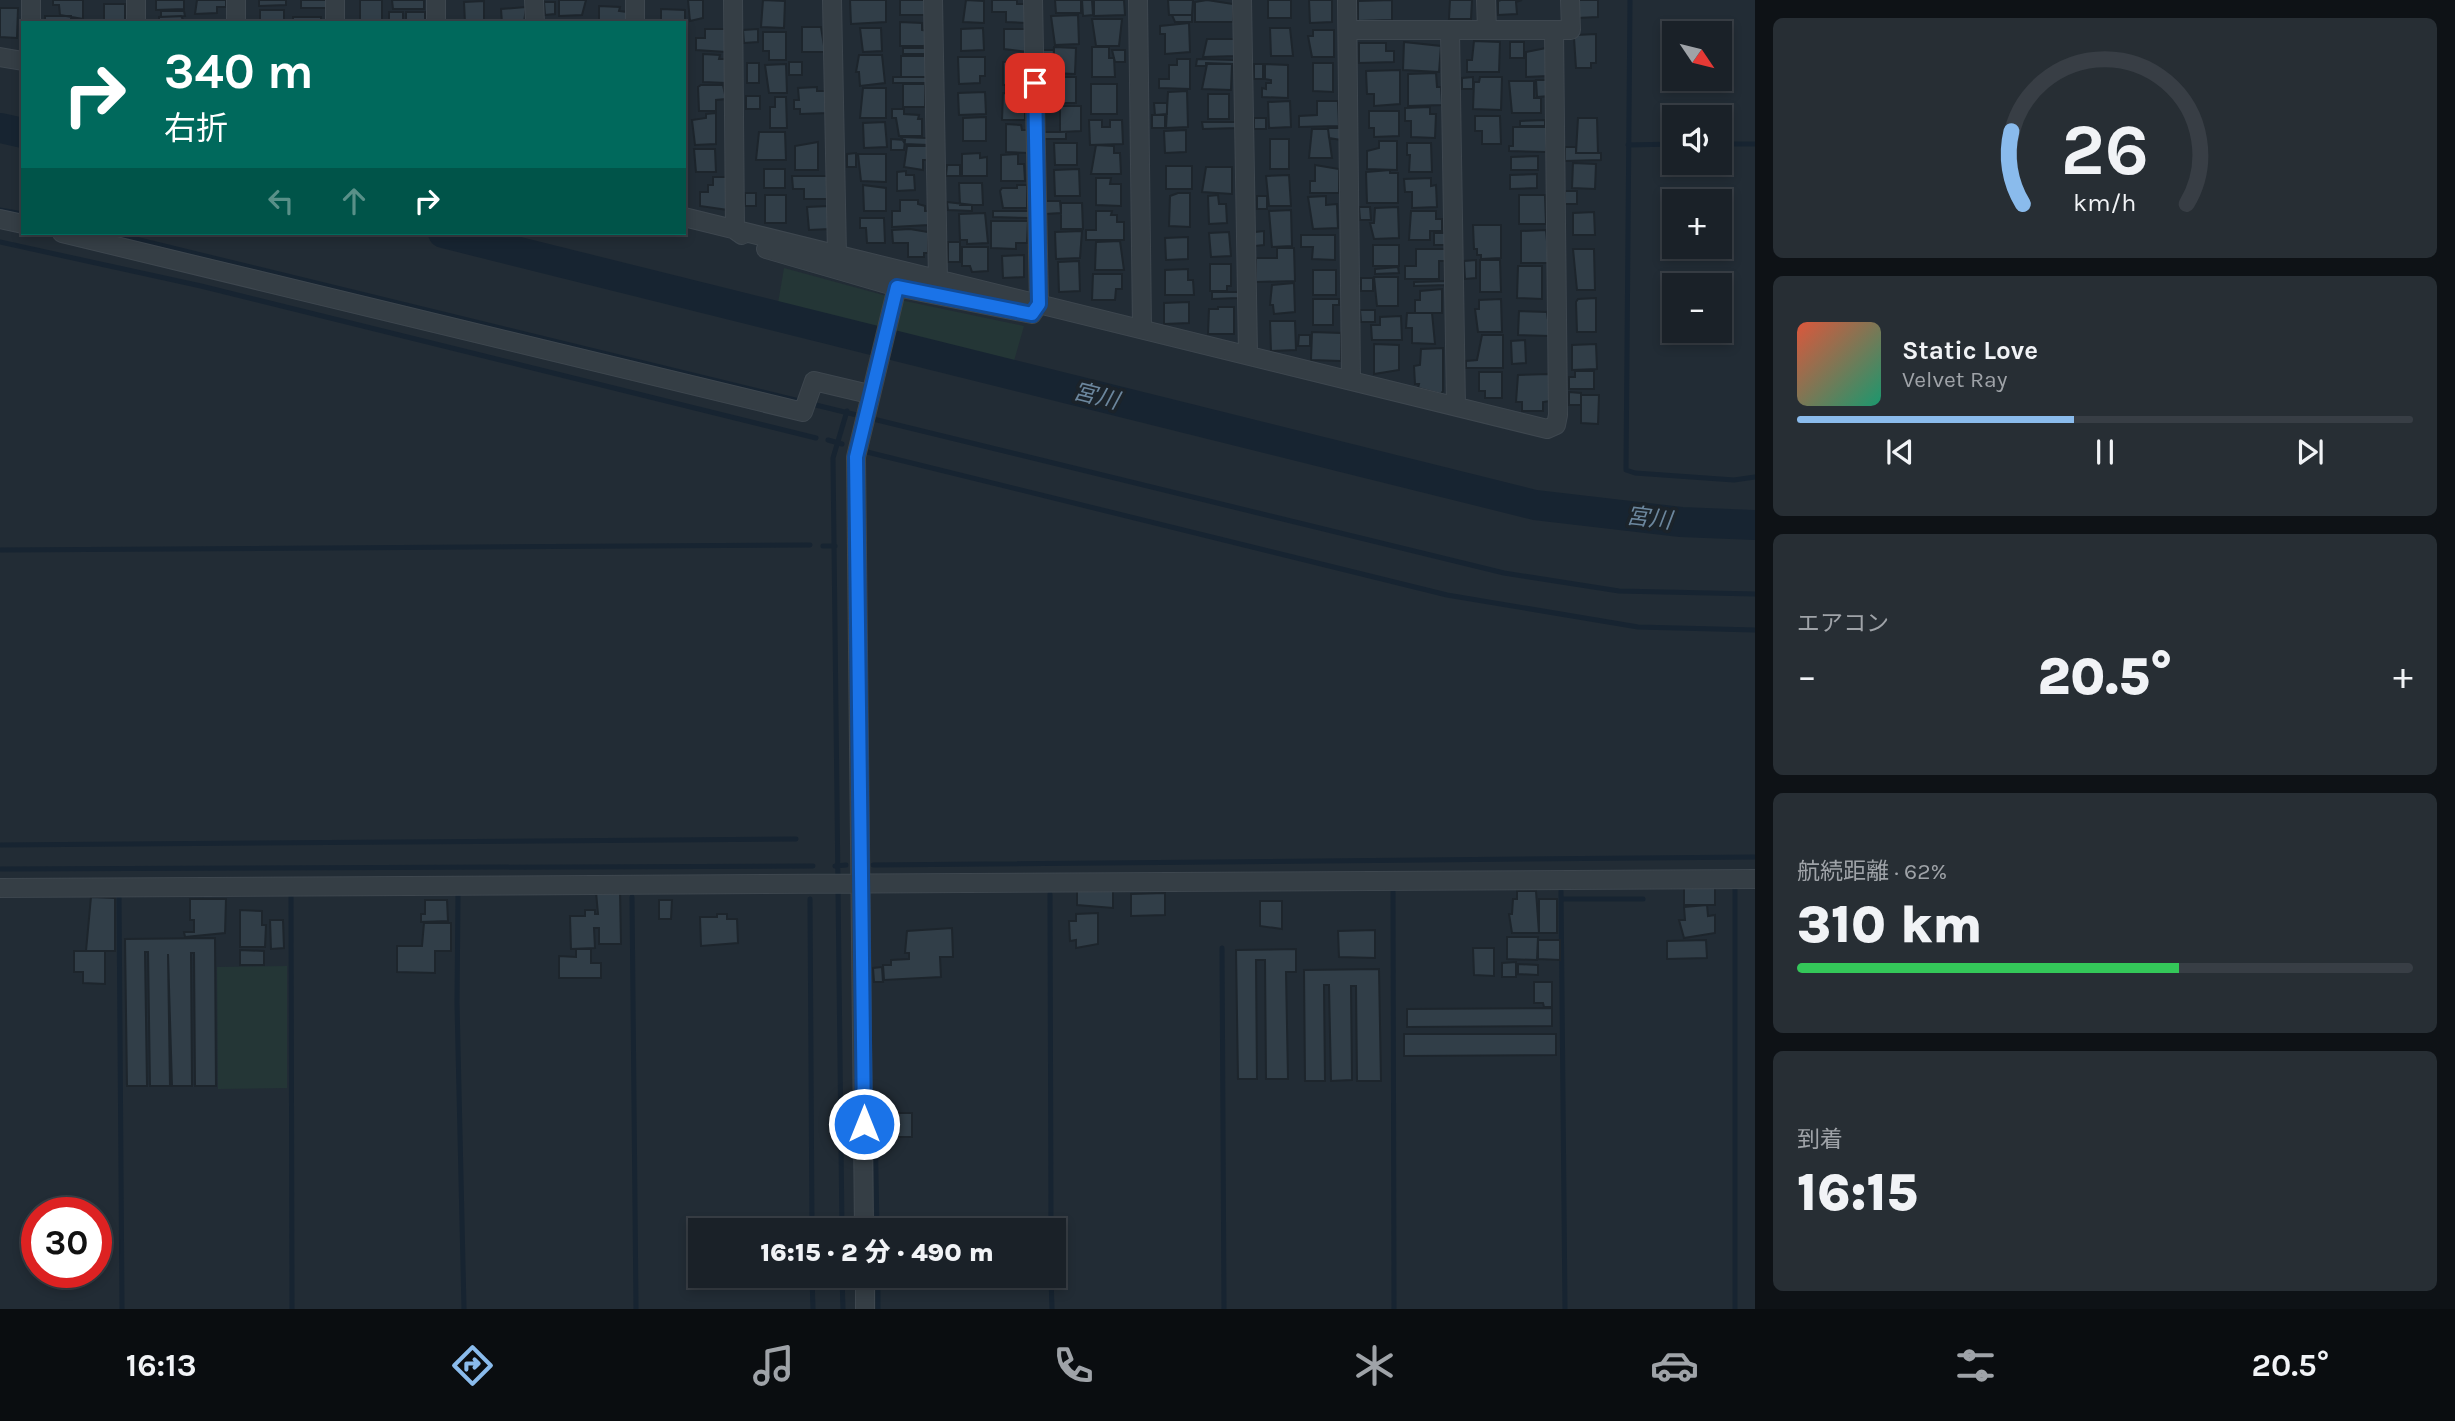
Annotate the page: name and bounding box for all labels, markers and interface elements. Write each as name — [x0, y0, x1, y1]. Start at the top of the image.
north arrow — [1662, 21, 1732, 91]
map controls — [1662, 21, 1732, 343]
text: 340 m — [164, 43, 314, 100]
icon: right — [49, 49, 140, 140]
pin — [1005, 53, 1065, 113]
icon: arrive — [1016, 64, 1054, 102]
button: sound — [1662, 105, 1732, 175]
text: 26 — [2061, 107, 2149, 192]
text: 右折 — [164, 110, 228, 147]
icon: left — [262, 182, 300, 220]
icon: ahead — [335, 182, 373, 220]
icon: right — [408, 182, 446, 220]
text: km/h — [2073, 188, 2137, 217]
button: + — [1662, 189, 1732, 259]
button: − — [1662, 273, 1732, 343]
text: Static Love — [1902, 335, 2038, 366]
text: Velvet Ray — [1902, 366, 2007, 393]
water label: 宮川 — [1070, 377, 1124, 415]
icon: previous — [1881, 433, 1919, 471]
icon: pause — [2086, 433, 2124, 471]
icon: next — [2291, 433, 2329, 471]
water label: 宮川 — [1625, 502, 1676, 535]
text: エアコン — [1797, 610, 1889, 637]
text: 20.5° — [2037, 646, 2173, 707]
text: − — [1797, 654, 1817, 699]
text: + — [2393, 654, 2413, 699]
text: 航続距離 · 62% — [1797, 858, 1947, 885]
text: 310 km — [1797, 894, 1982, 955]
position arrow — [827, 1087, 901, 1161]
text: 到着 — [1797, 1126, 1843, 1153]
text: 16:15 — [1797, 1162, 1918, 1223]
speed limit sign: 30 — [21, 1197, 112, 1288]
text: 16:15 · 2 分 · 490 m — [760, 1237, 994, 1268]
icon: directions — [448, 1341, 497, 1390]
icon: music — [749, 1341, 798, 1390]
icon: phone — [1049, 1341, 1098, 1390]
icon: climate — [1350, 1341, 1399, 1390]
icon: car — [1650, 1341, 1699, 1390]
icon: filters — [1951, 1341, 2000, 1390]
text: 16:13 — [126, 1347, 197, 1384]
text: 20.5° — [2252, 1347, 2329, 1384]

